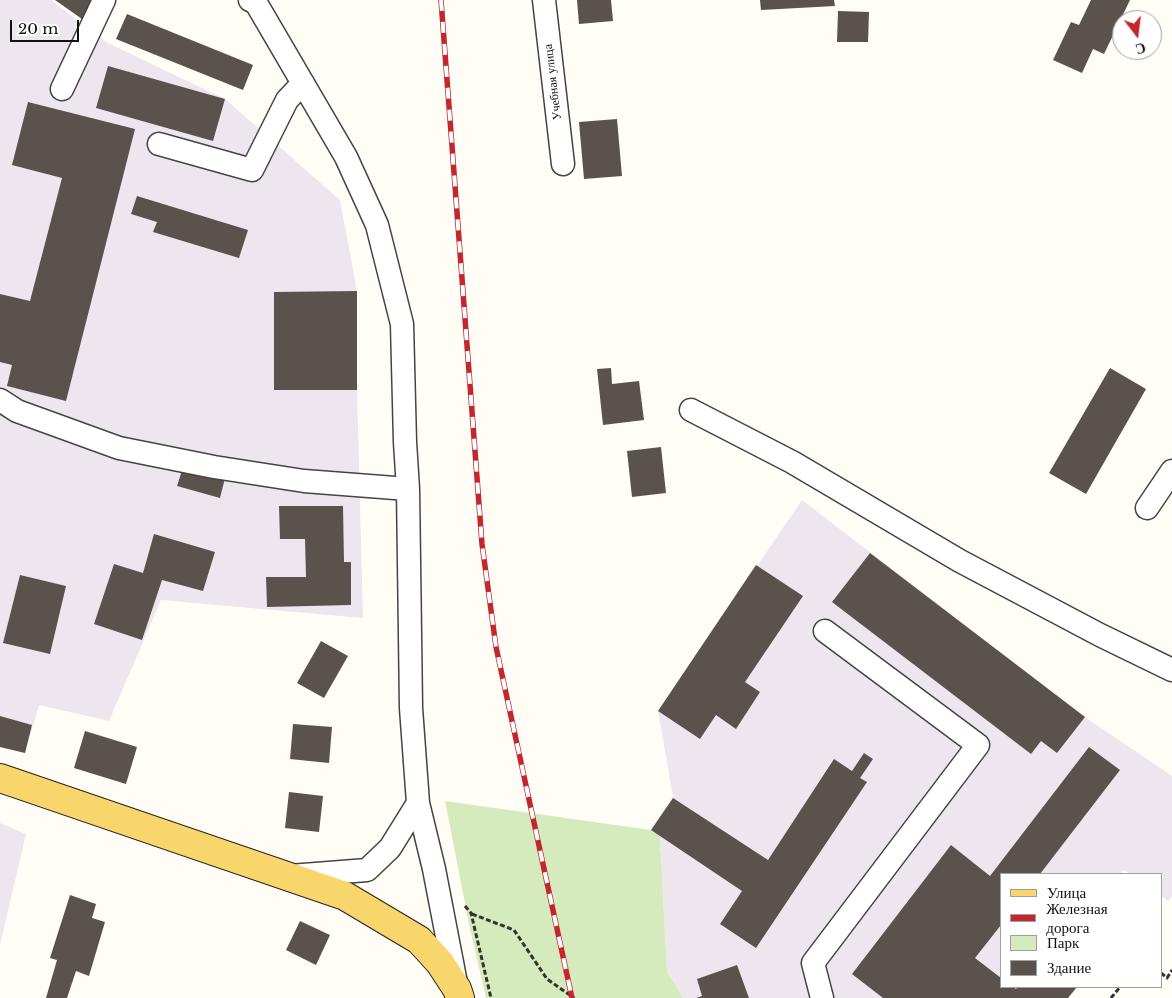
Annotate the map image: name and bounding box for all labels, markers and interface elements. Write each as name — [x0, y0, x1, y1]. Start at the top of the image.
scale bar — [12, 10, 81, 42]
north arrow — [1112, 10, 1162, 60]
text: 20 m — [18, 19, 58, 38]
text: С — [1133, 39, 1148, 59]
street label: Учебная улица — [541, 43, 565, 121]
legend — [1000, 873, 1162, 988]
text: Улица — [1047, 883, 1086, 902]
text: Железная дорога — [1046, 899, 1108, 937]
text: Парк — [1047, 933, 1079, 952]
text: Здание — [1047, 958, 1091, 977]

